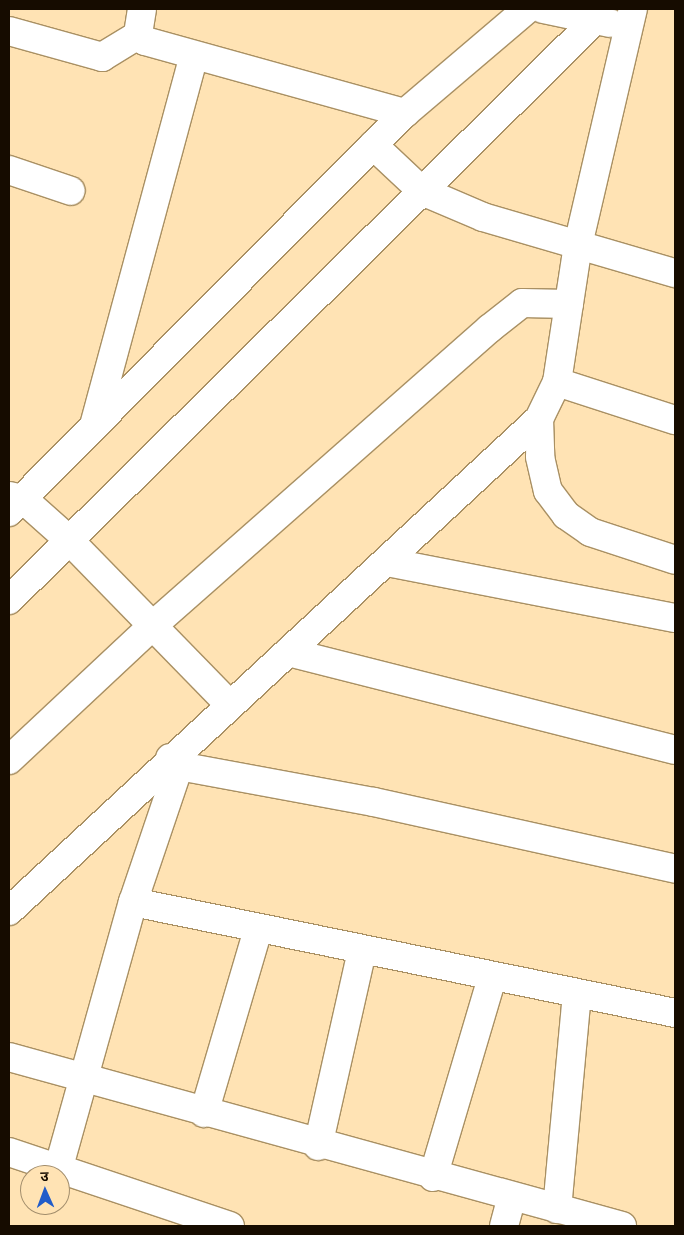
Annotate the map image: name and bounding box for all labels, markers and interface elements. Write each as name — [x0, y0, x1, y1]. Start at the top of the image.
north arrow — [20, 1165, 70, 1215]
text: उ — [40, 1166, 49, 1185]

